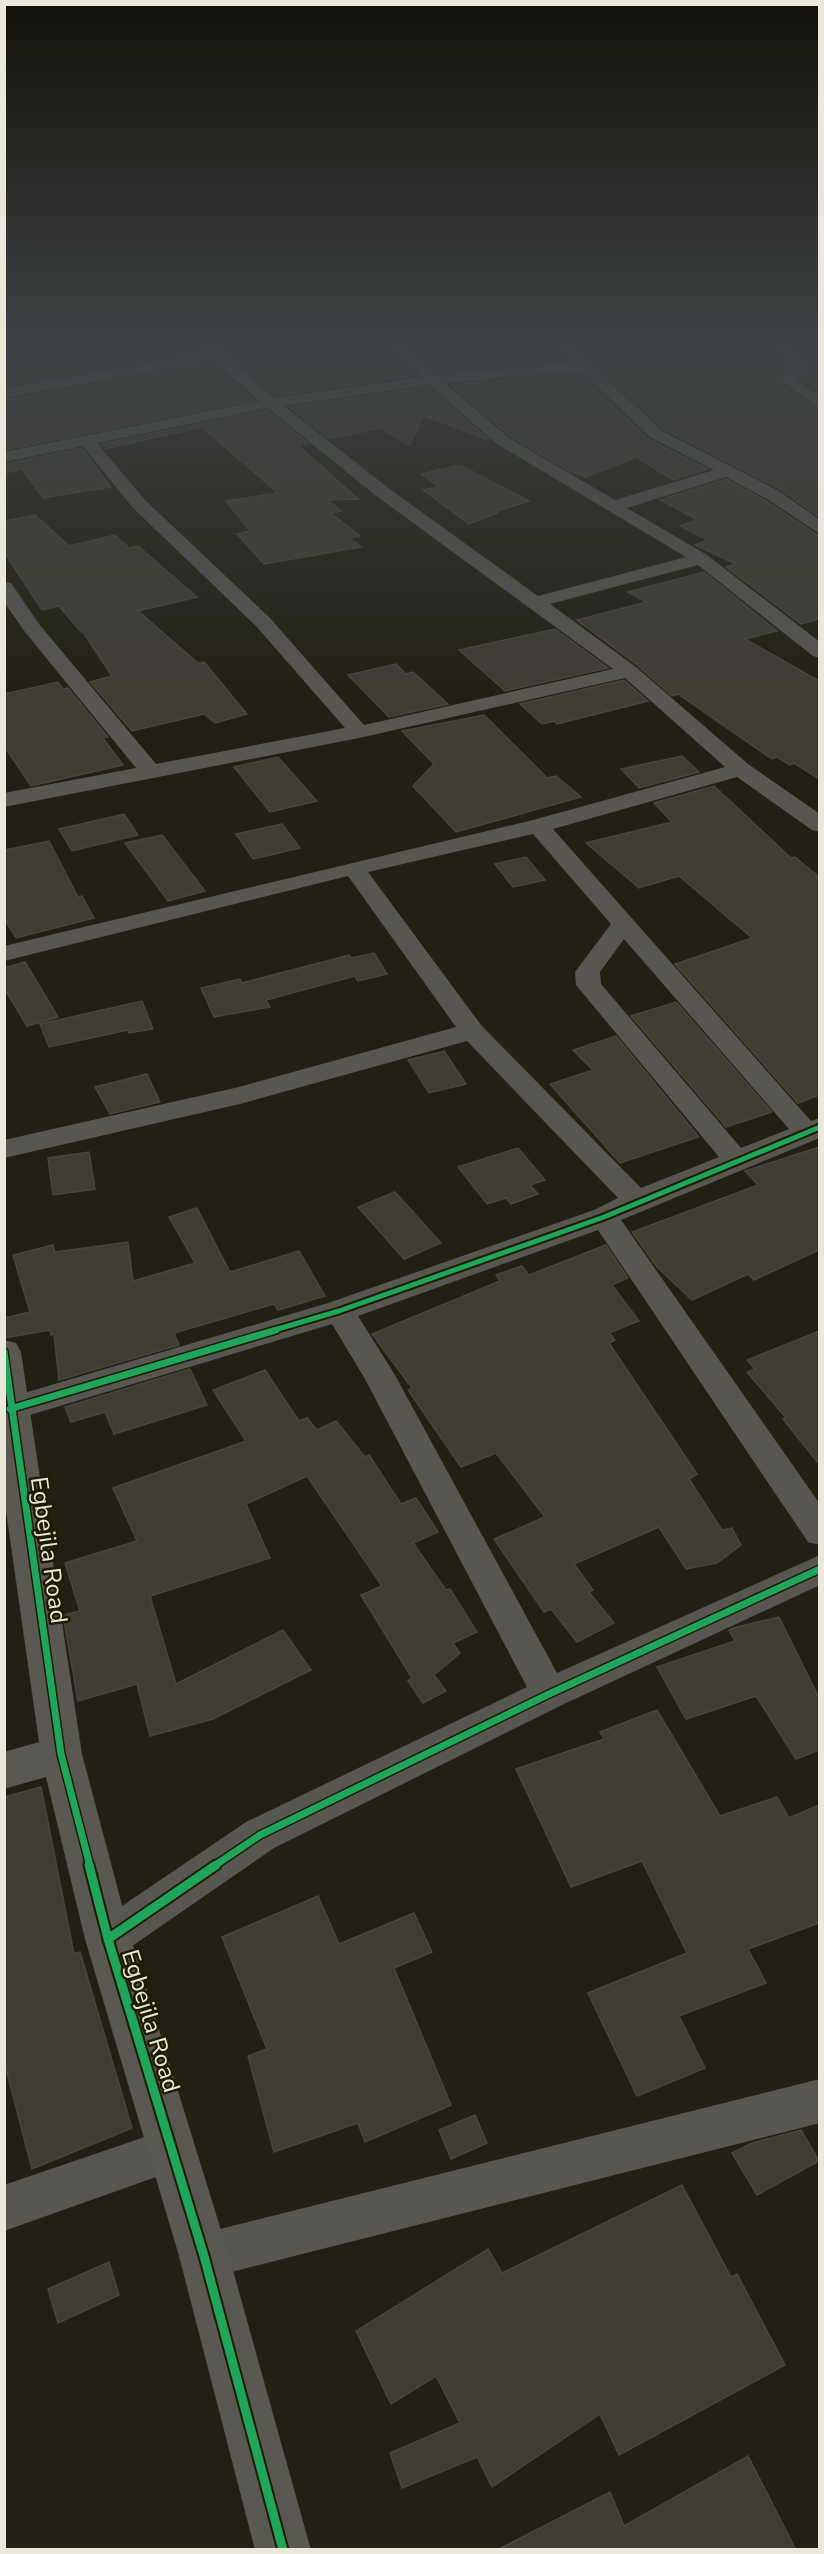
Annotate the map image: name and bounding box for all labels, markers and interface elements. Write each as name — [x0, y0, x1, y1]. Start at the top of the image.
street label: Egbejila Road — [23, 1475, 75, 1625]
street label: Egbejila Road — [114, 1946, 188, 2096]

